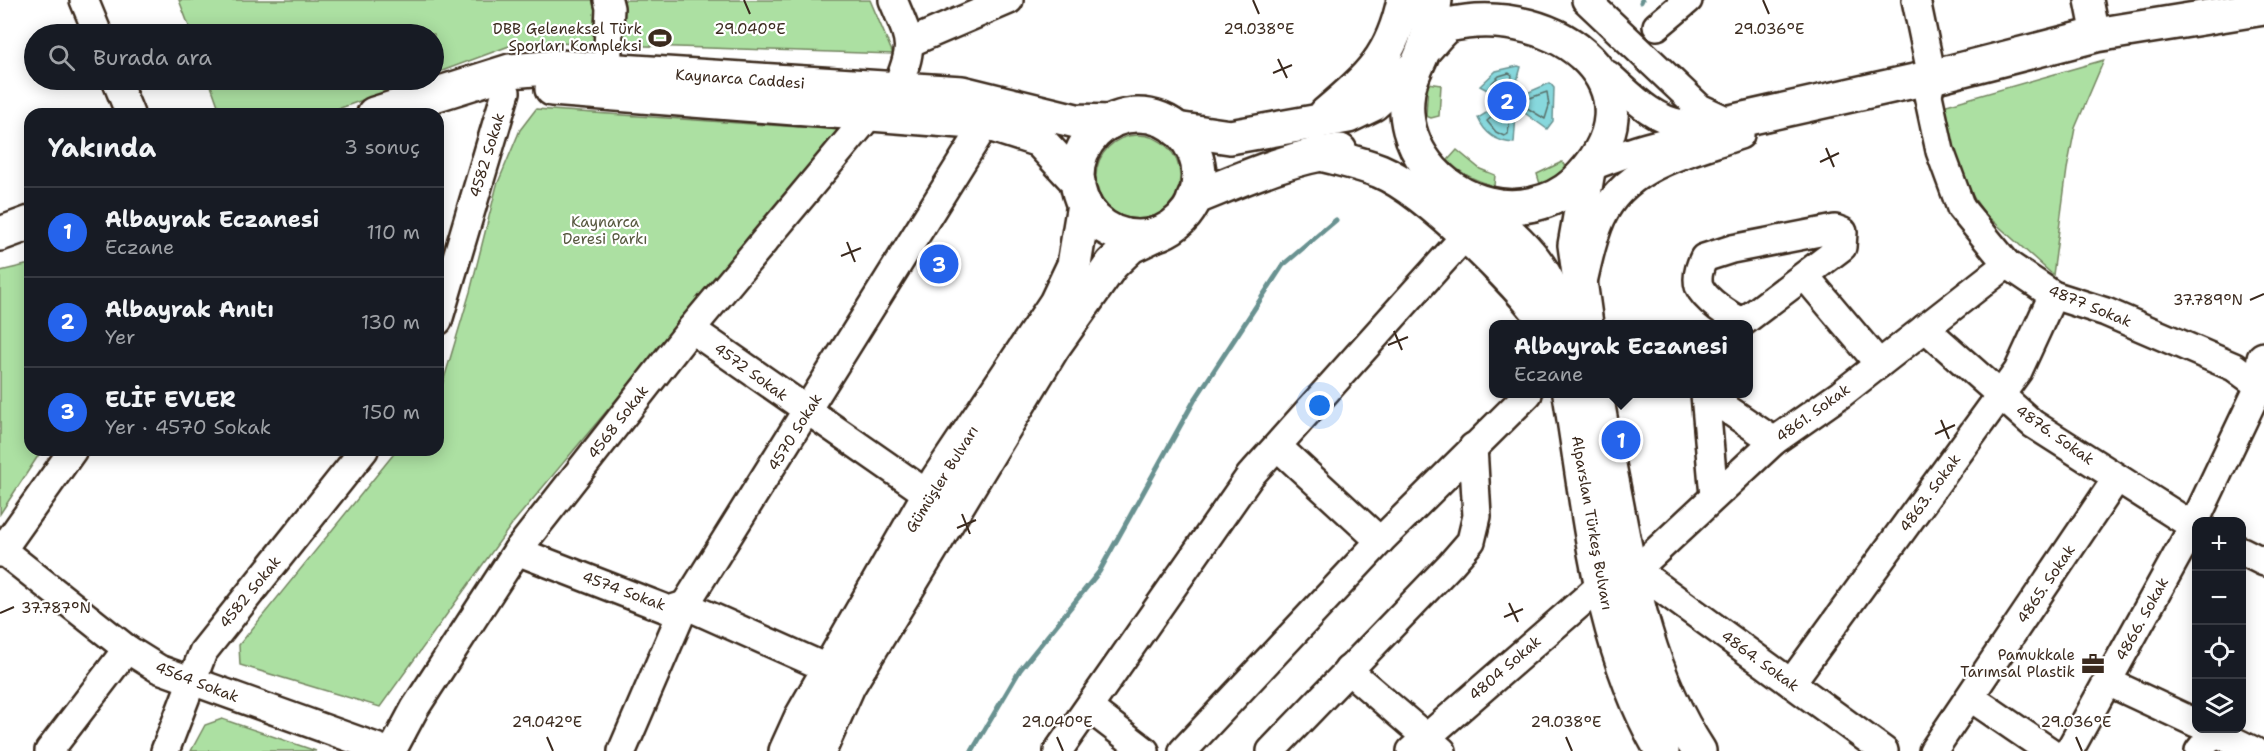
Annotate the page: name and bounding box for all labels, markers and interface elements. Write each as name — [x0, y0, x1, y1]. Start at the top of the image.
place label: DBB Geleneksel Türk Sporları Kompleksi — [493, 19, 642, 56]
text: 29.040°E — [714, 19, 786, 39]
text: 29.038°E — [1224, 19, 1294, 39]
text: 29.036°E — [1734, 19, 1804, 39]
search box — [24, 24, 444, 90]
sports icon: DBB Geleneksel Türk Sporları Kompleksi — [647, 25, 673, 51]
icon: search — [45, 41, 78, 74]
text: Burada ara — [93, 43, 212, 72]
street label: Kaynarca Caddesi — [675, 64, 805, 94]
pin: 2 — [1488, 78, 1526, 124]
street label: 4582 Sokak — [465, 110, 509, 200]
text: Yakında — [48, 130, 156, 165]
text: 3 sonuç — [344, 134, 420, 160]
text: Albayrak Eczanesi — [105, 205, 319, 234]
park label: Kaynarca Deresi Parkı — [563, 212, 647, 249]
text: 1 — [63, 219, 72, 245]
text: 110 m — [366, 219, 420, 245]
text: Eczane — [105, 234, 174, 260]
pin: 3 — [920, 242, 958, 286]
street label: 4877 Sokak — [2045, 280, 2135, 332]
text: 37.789°N — [2173, 290, 2243, 310]
text: Albayrak Anıtı — [105, 295, 274, 324]
text: 2 — [61, 309, 75, 335]
text: 130 m — [361, 309, 420, 335]
popup — [1489, 320, 1753, 398]
text: Yer — [105, 324, 135, 350]
text: Albayrak Eczanesi — [1514, 332, 1728, 361]
street label: 4572 Sokak — [710, 338, 792, 406]
text: Eczane — [1514, 361, 1583, 387]
street label: 4861. Sokak — [1772, 379, 1854, 447]
street label: 4568 Sokak — [583, 381, 653, 463]
text: ELİF EVLER — [105, 385, 236, 414]
street label: 4570 Sokak — [763, 390, 827, 474]
your location — [1305, 391, 1334, 420]
text: 3 — [61, 399, 75, 425]
text: 150 m — [362, 399, 420, 425]
street label: 4876. Sokak — [2012, 401, 2098, 469]
text: Yer · 4570 Sokak — [105, 414, 271, 440]
pin: 1 — [1602, 418, 1640, 462]
street label: Gümüşler Bulvarı — [901, 422, 983, 536]
street label: Alparslan Türkeş Bulvarı — [1567, 434, 1617, 612]
street label: 4863. Sokak — [1895, 450, 1965, 536]
map controls — [2192, 517, 2246, 733]
button: + — [2192, 517, 2246, 571]
street label: 4865. Sokak — [2012, 541, 2080, 627]
street label: 4582 Sokak — [215, 552, 285, 632]
street label: 4574 Sokak — [580, 567, 668, 615]
button: − — [2192, 571, 2246, 625]
street label: 4866. Sokak — [2111, 574, 2173, 664]
text: 37.787°N — [21, 598, 91, 618]
button: locate — [2192, 625, 2246, 679]
street label: 4864. Sokak — [1717, 626, 1803, 696]
street label: 4804 Sokak — [1465, 631, 1545, 705]
place label: Pamukkale Tarımsal Plastik — [1960, 645, 2075, 682]
office icon: Pamukkale Tarımsal Plastik — [2080, 651, 2106, 677]
street label: 4564 Sokak — [152, 657, 242, 707]
button: layers — [2192, 679, 2246, 733]
text: 29.042°E — [512, 712, 582, 732]
text: 29.040°E — [1021, 712, 1093, 732]
text: 29.038°E — [1531, 712, 1601, 732]
text: 29.036°E — [2041, 712, 2111, 732]

